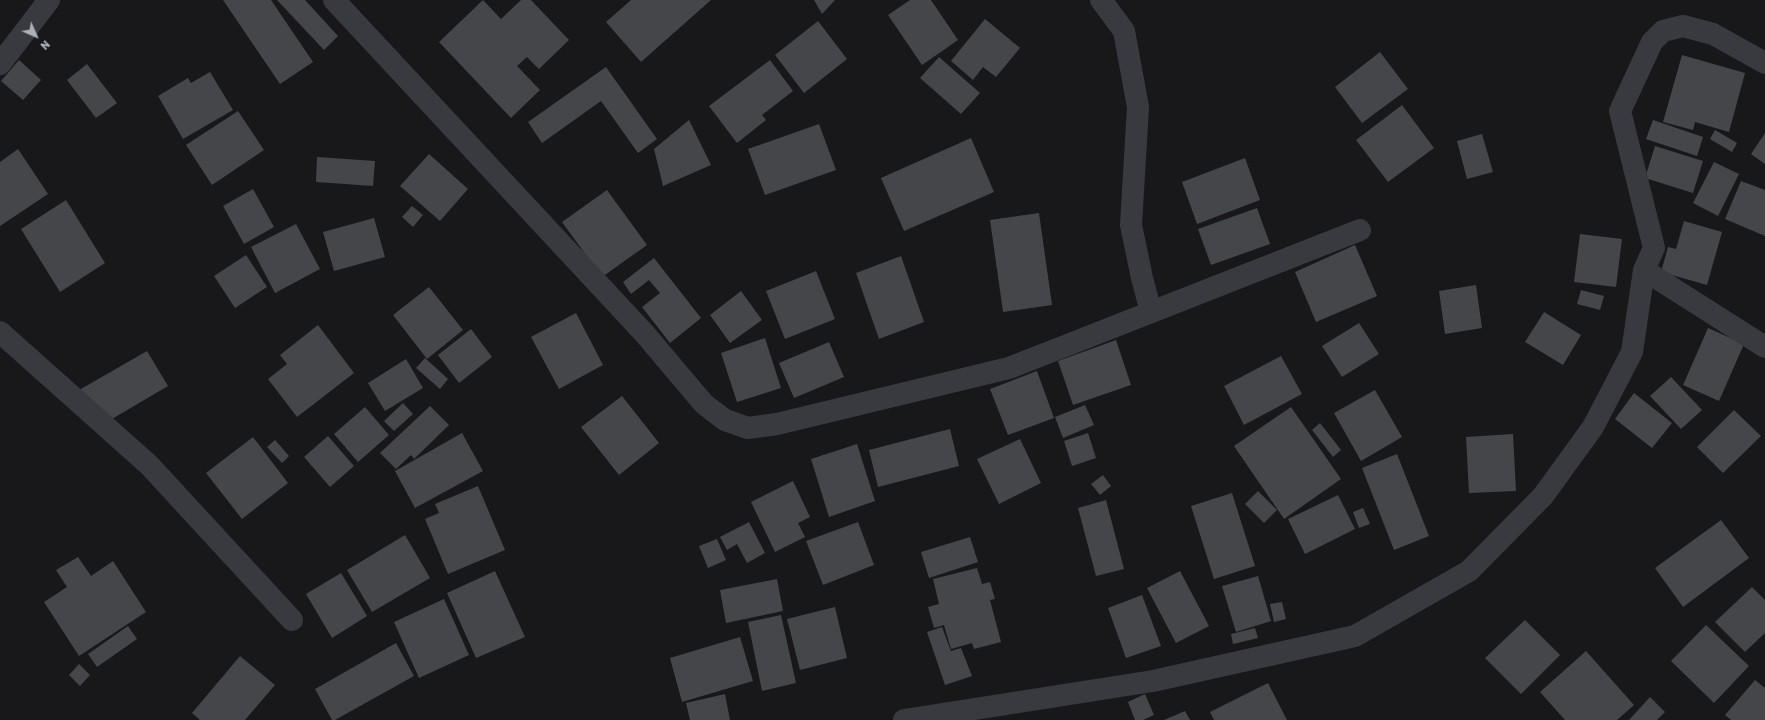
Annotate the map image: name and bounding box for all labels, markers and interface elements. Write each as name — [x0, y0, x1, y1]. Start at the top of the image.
north arrow — [16, 16, 56, 56]
text: N — [37, 37, 52, 52]

